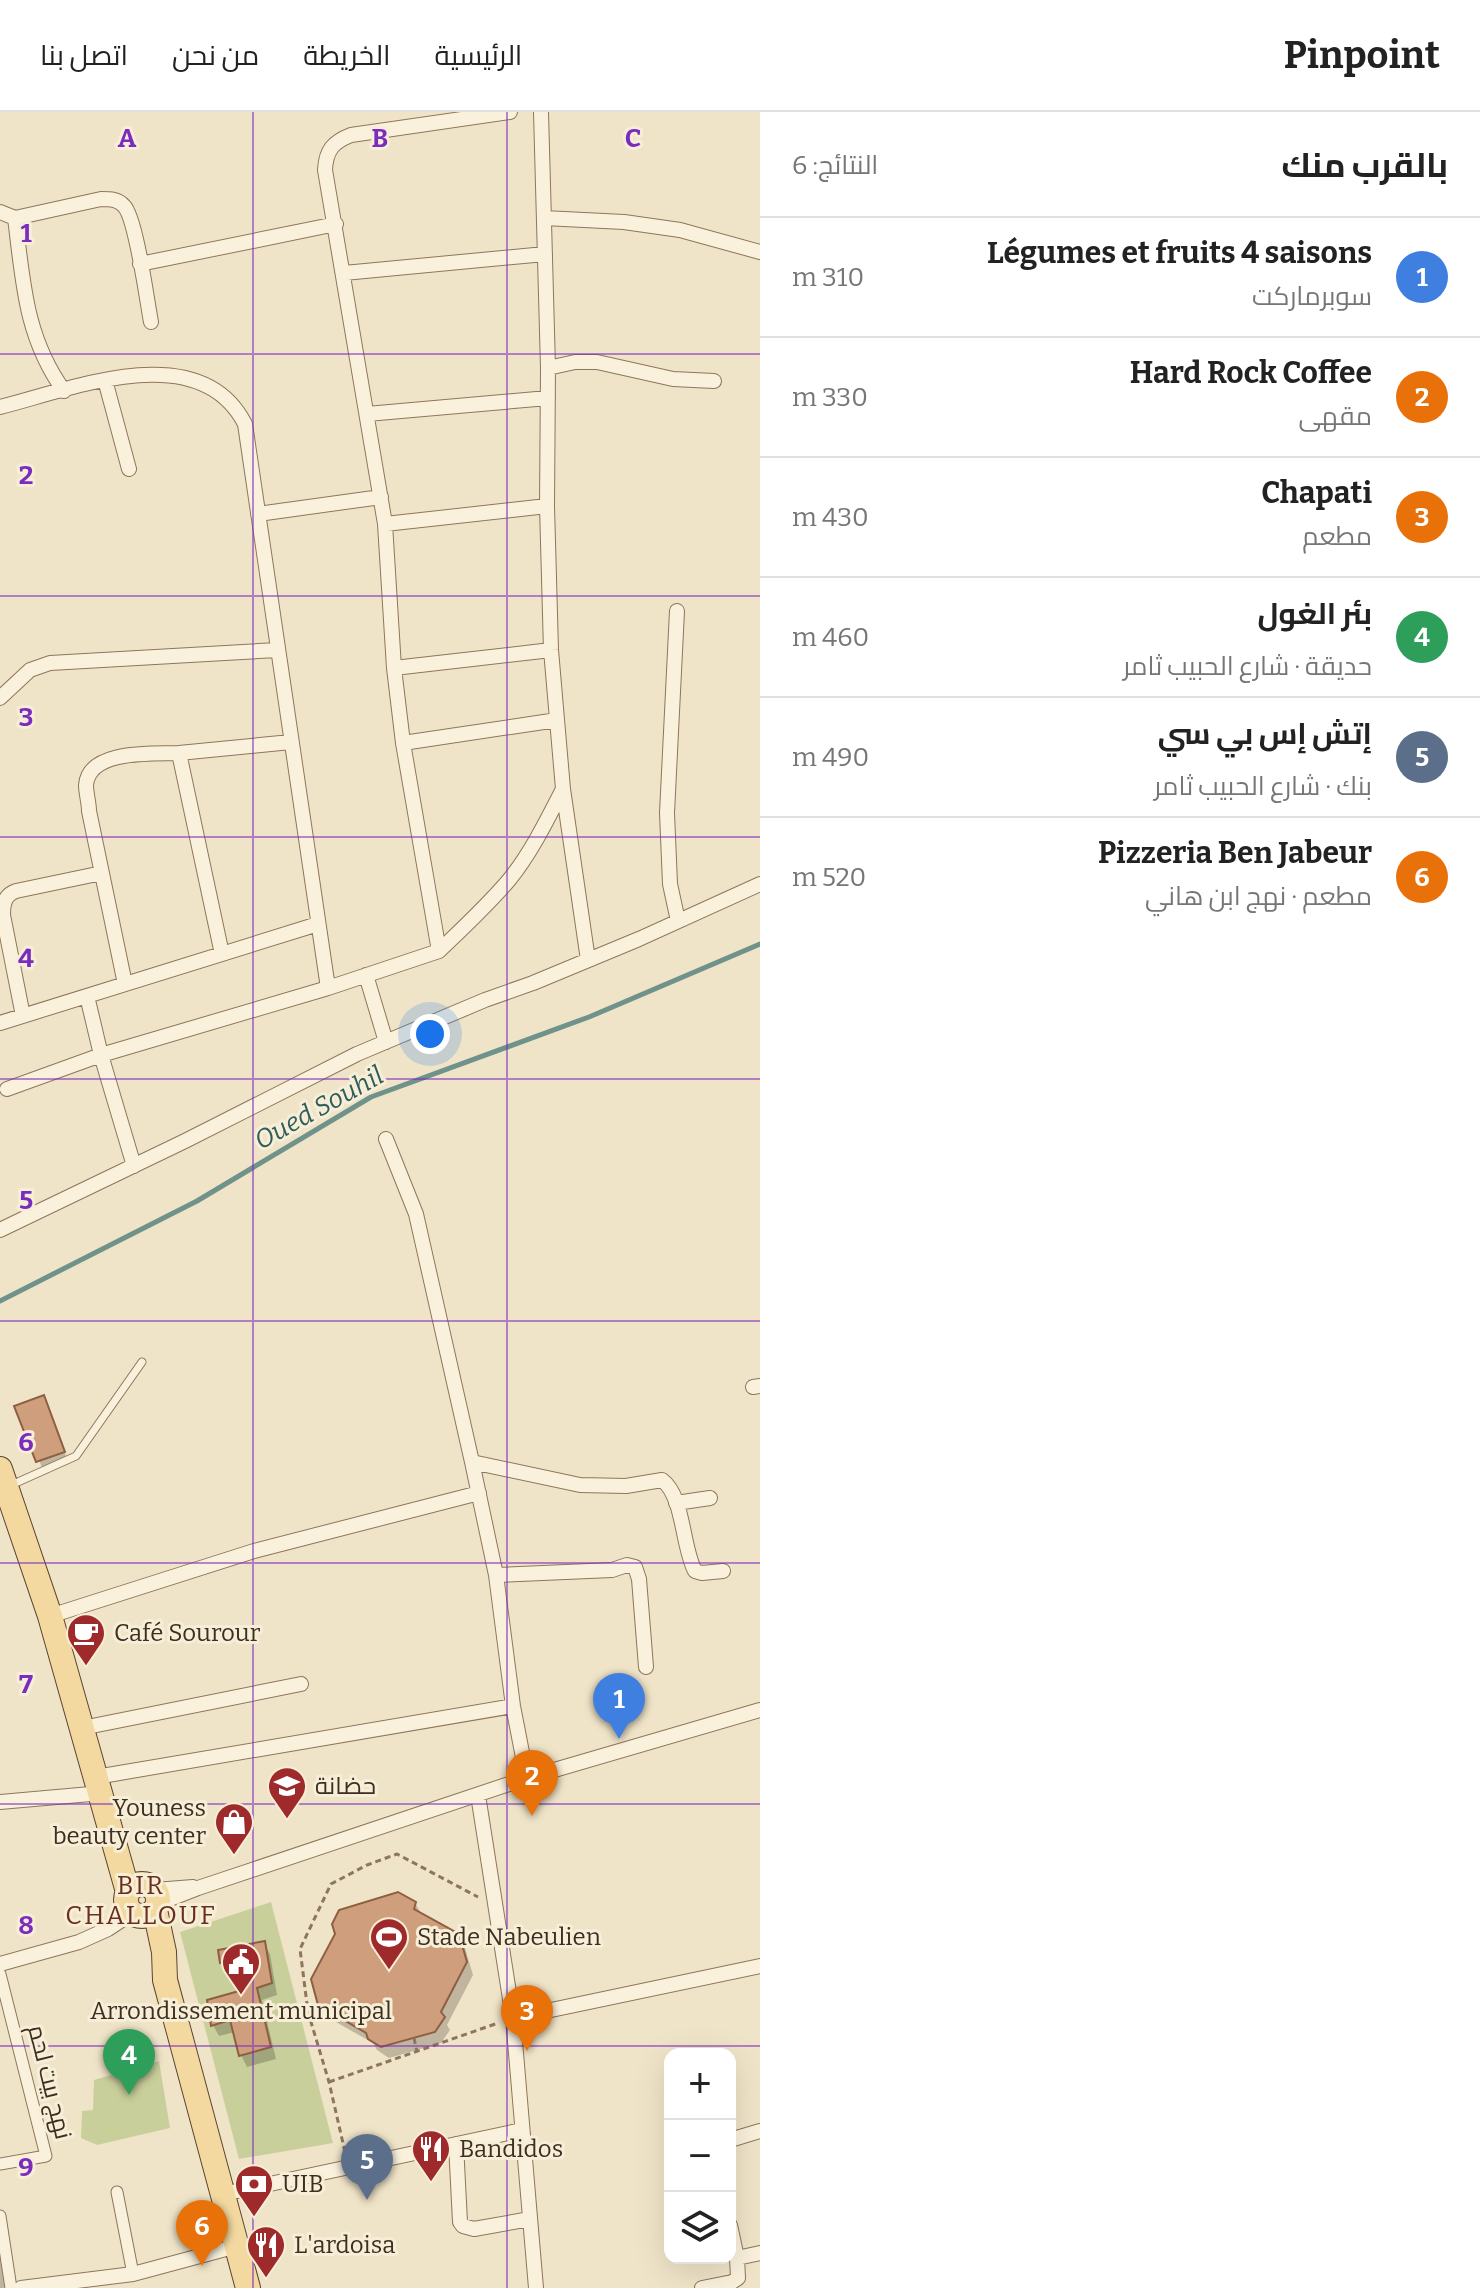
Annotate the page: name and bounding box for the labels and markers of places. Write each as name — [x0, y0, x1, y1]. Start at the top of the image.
cafe icon: Café Sourour — [65, 1612, 107, 1667]
place label: Café Sourour — [114, 1619, 261, 1647]
pin: 1 — [593, 1673, 645, 1739]
pin: 2 — [506, 1750, 558, 1816]
school or university icon: حضانة — [266, 1765, 308, 1820]
place label: حضانة — [315, 1772, 376, 1800]
place label: Youness beauty center — [53, 1794, 206, 1850]
shop icon: Youness beauty center — [213, 1801, 255, 1856]
sports icon: Stade Nabeulien — [368, 1916, 410, 1971]
place label: Stade Nabeulien — [417, 1923, 601, 1951]
public building icon: Arrondissement municipal — [220, 1941, 262, 1996]
pin: 3 — [501, 1985, 553, 2051]
place label: Arrondissement municipal — [90, 1997, 392, 2025]
pin: 4 — [103, 2029, 155, 2095]
restaurant icon: Bandidos — [410, 2128, 452, 2183]
pin: 5 — [341, 2134, 393, 2200]
place label: Bandidos — [459, 2135, 563, 2163]
bank icon: UIB — [233, 2163, 275, 2218]
place label: UIB — [282, 2170, 324, 2198]
pin: 6 — [176, 2200, 228, 2266]
restaurant icon: L'ardoisa — [245, 2224, 287, 2279]
place label: L'ardoisa — [294, 2231, 395, 2259]

